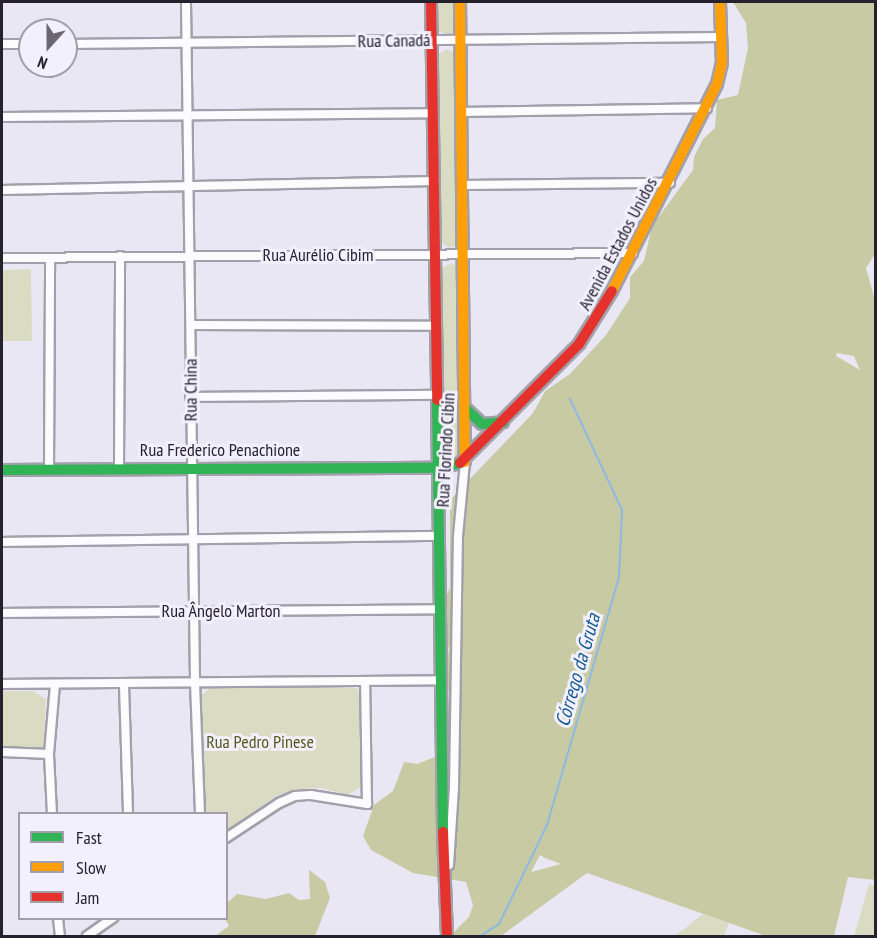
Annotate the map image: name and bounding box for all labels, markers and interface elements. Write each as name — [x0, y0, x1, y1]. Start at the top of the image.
north arrow — [18, 18, 78, 78]
street label: Rua Canadá — [357, 30, 431, 52]
text: N — [35, 52, 50, 74]
street label: Avenida Estados Unidos — [574, 174, 662, 314]
street label: Rua Aurélio Cibim — [262, 244, 374, 266]
street label: Rua China — [180, 359, 202, 421]
street label: Rua Florindo Cibin — [432, 392, 460, 508]
street label: Rua Frederico Penachione — [140, 439, 300, 461]
street label: Rua Ângelo Marton — [161, 600, 281, 622]
water label: Córrego da Gruta — [550, 611, 606, 729]
park label: Rua Pedro Pinese — [206, 731, 314, 753]
legend — [18, 812, 228, 920]
text: Fast — [76, 826, 102, 849]
text: Slow — [76, 856, 106, 879]
text: Jam — [76, 886, 99, 909]

